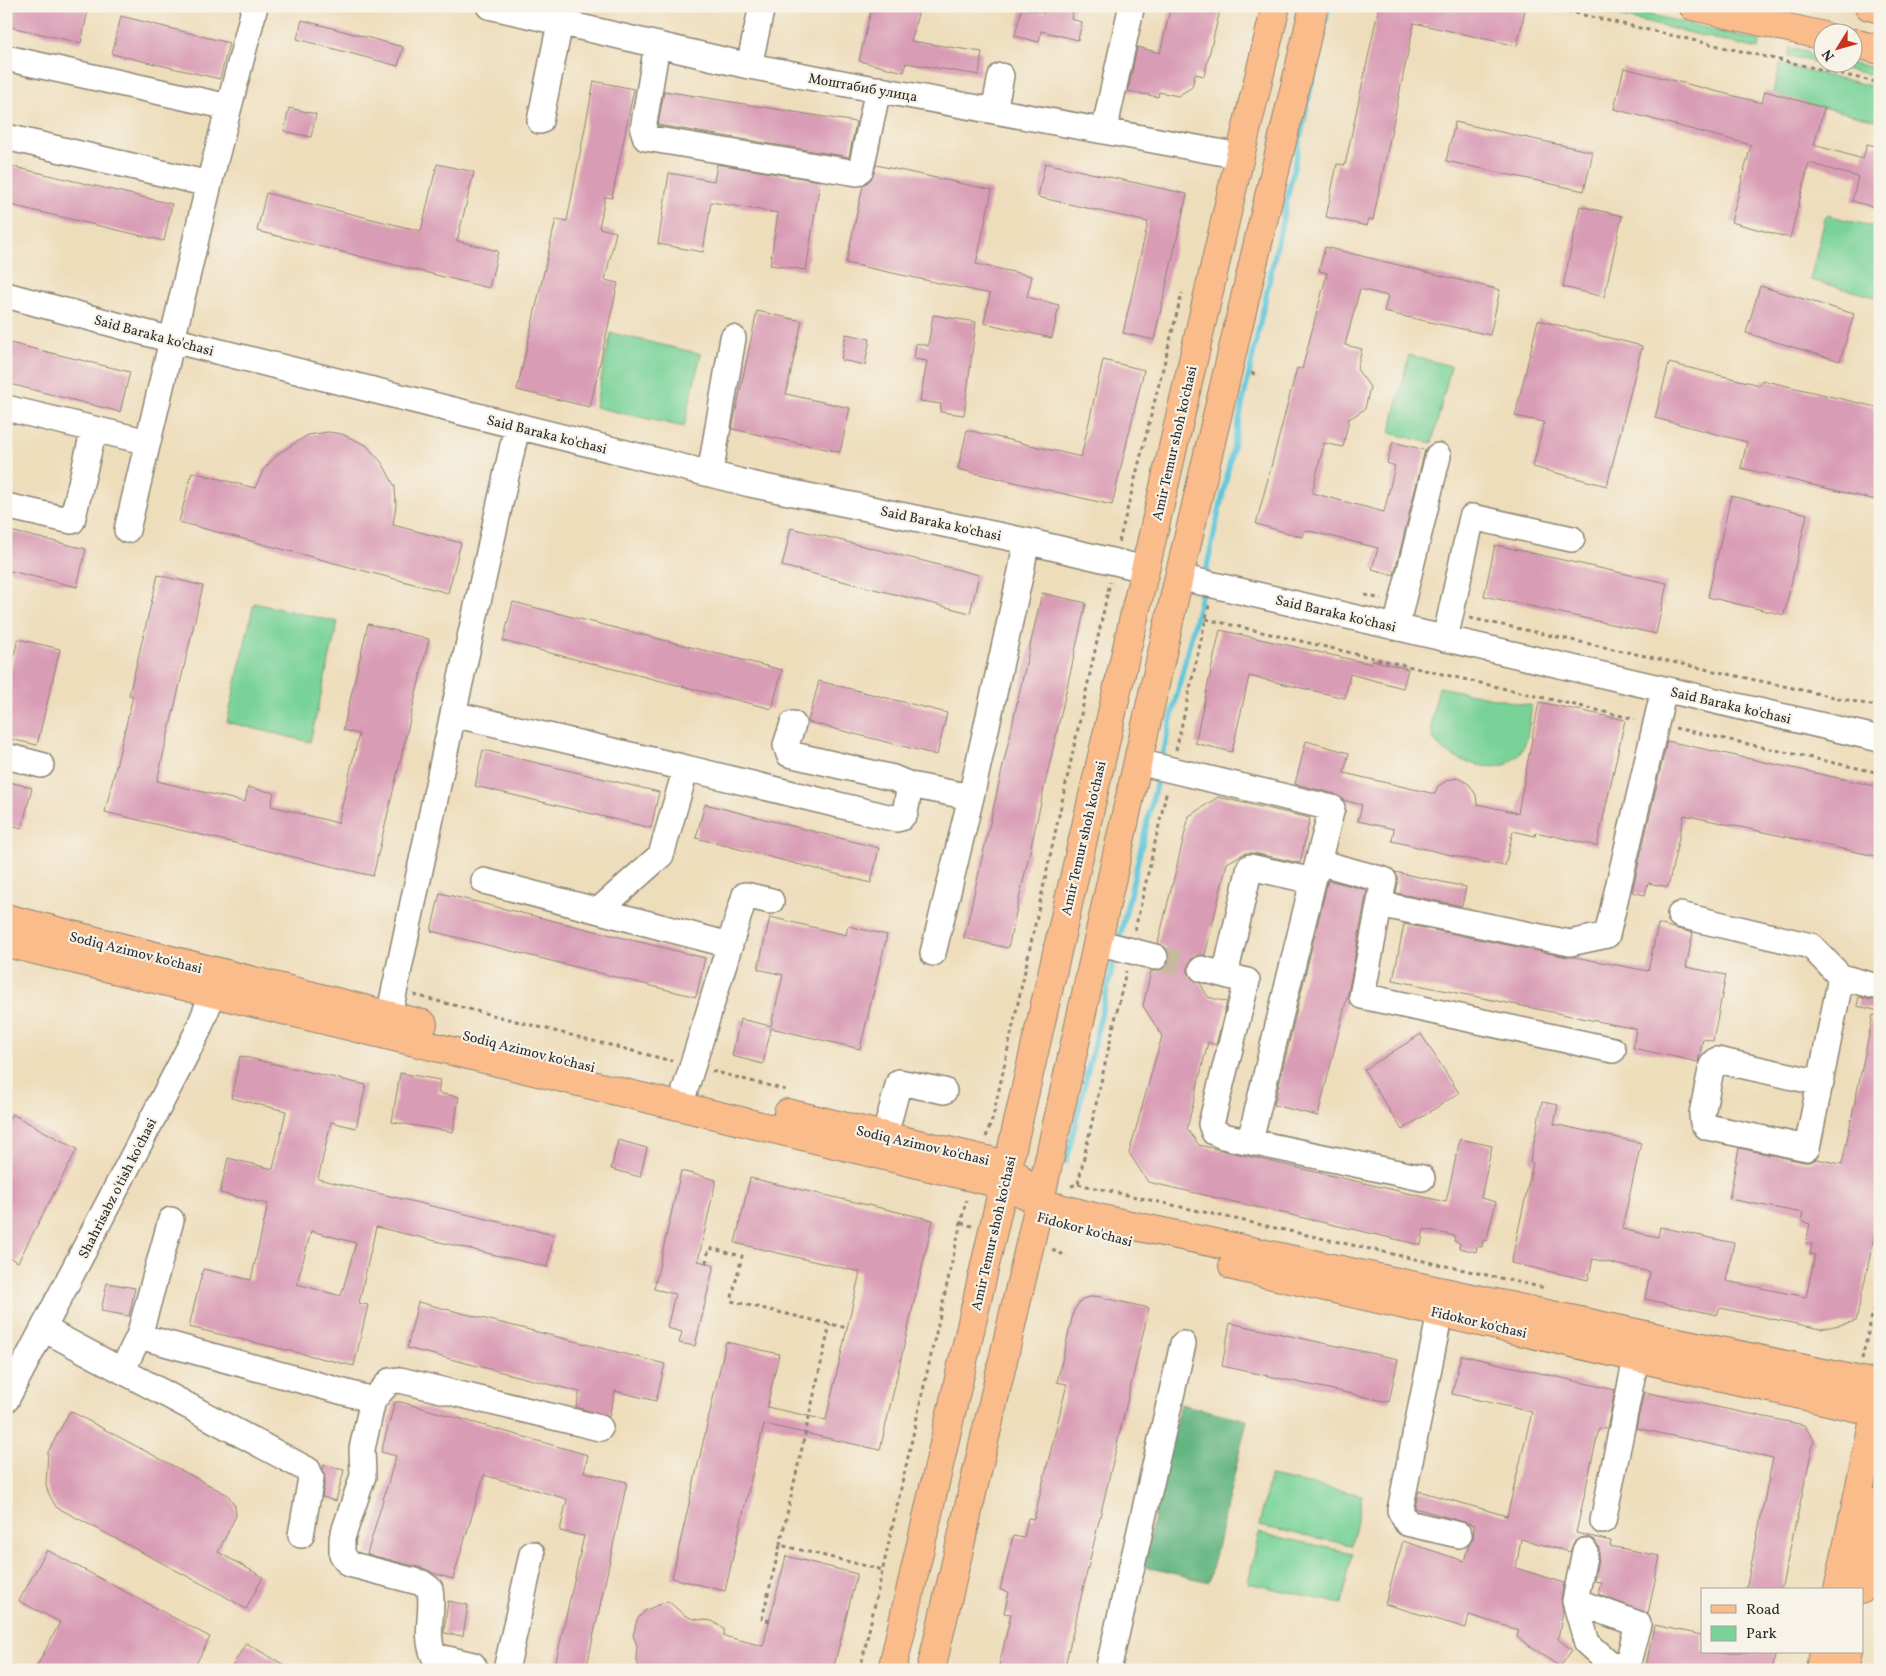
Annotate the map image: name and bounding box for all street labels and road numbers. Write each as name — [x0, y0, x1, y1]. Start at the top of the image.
street label: Моштабиб улица — [807, 70, 919, 107]
street label: Said Baraka ko'chasi — [92, 311, 216, 362]
street label: Amir Temur shoh ko'chasi — [1148, 364, 1203, 523]
street label: Said Baraka ko'chasi — [484, 411, 609, 460]
street label: Said Baraka ko'chasi — [878, 502, 1003, 547]
street label: Said Baraka ko'chasi — [1273, 591, 1398, 638]
street label: Said Baraka ko'chasi — [1668, 683, 1793, 730]
street label: Amir Temur shoh ko'chasi — [1057, 759, 1112, 918]
street label: Sodiq Azimov ko'chasi — [67, 928, 204, 979]
street label: Sodiq Azimov ko'chasi — [460, 1027, 597, 1078]
street label: Shahrisabz o'tish ko'chasi — [75, 1115, 162, 1262]
street label: Sodiq Azimov ko'chasi — [854, 1122, 991, 1171]
street label: Amir Temur shoh ko'chasi — [967, 1154, 1022, 1313]
street label: Fidokor ko'chasi — [1035, 1209, 1134, 1252]
street label: Fidokor ko'chasi — [1429, 1303, 1529, 1344]

